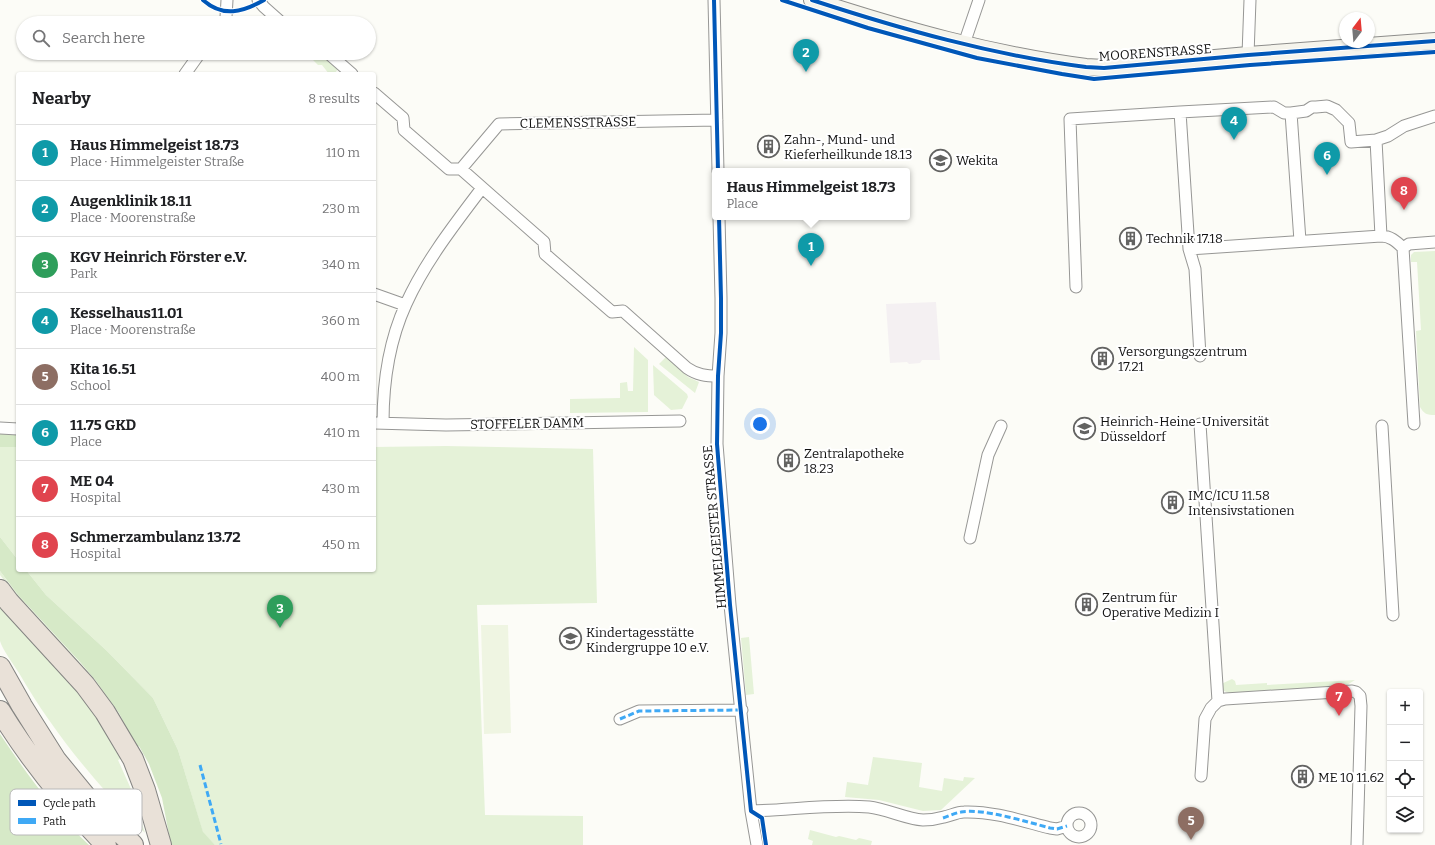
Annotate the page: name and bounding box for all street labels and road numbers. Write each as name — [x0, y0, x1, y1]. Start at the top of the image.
street label: MOORENSTRASSE — [1098, 41, 1212, 64]
street label: CLEMENSSTRASSE — [520, 114, 636, 131]
street label: STOFFELER DAMM — [470, 415, 584, 432]
street label: HIMMELGEISTER STRASSE — [700, 445, 729, 609]

